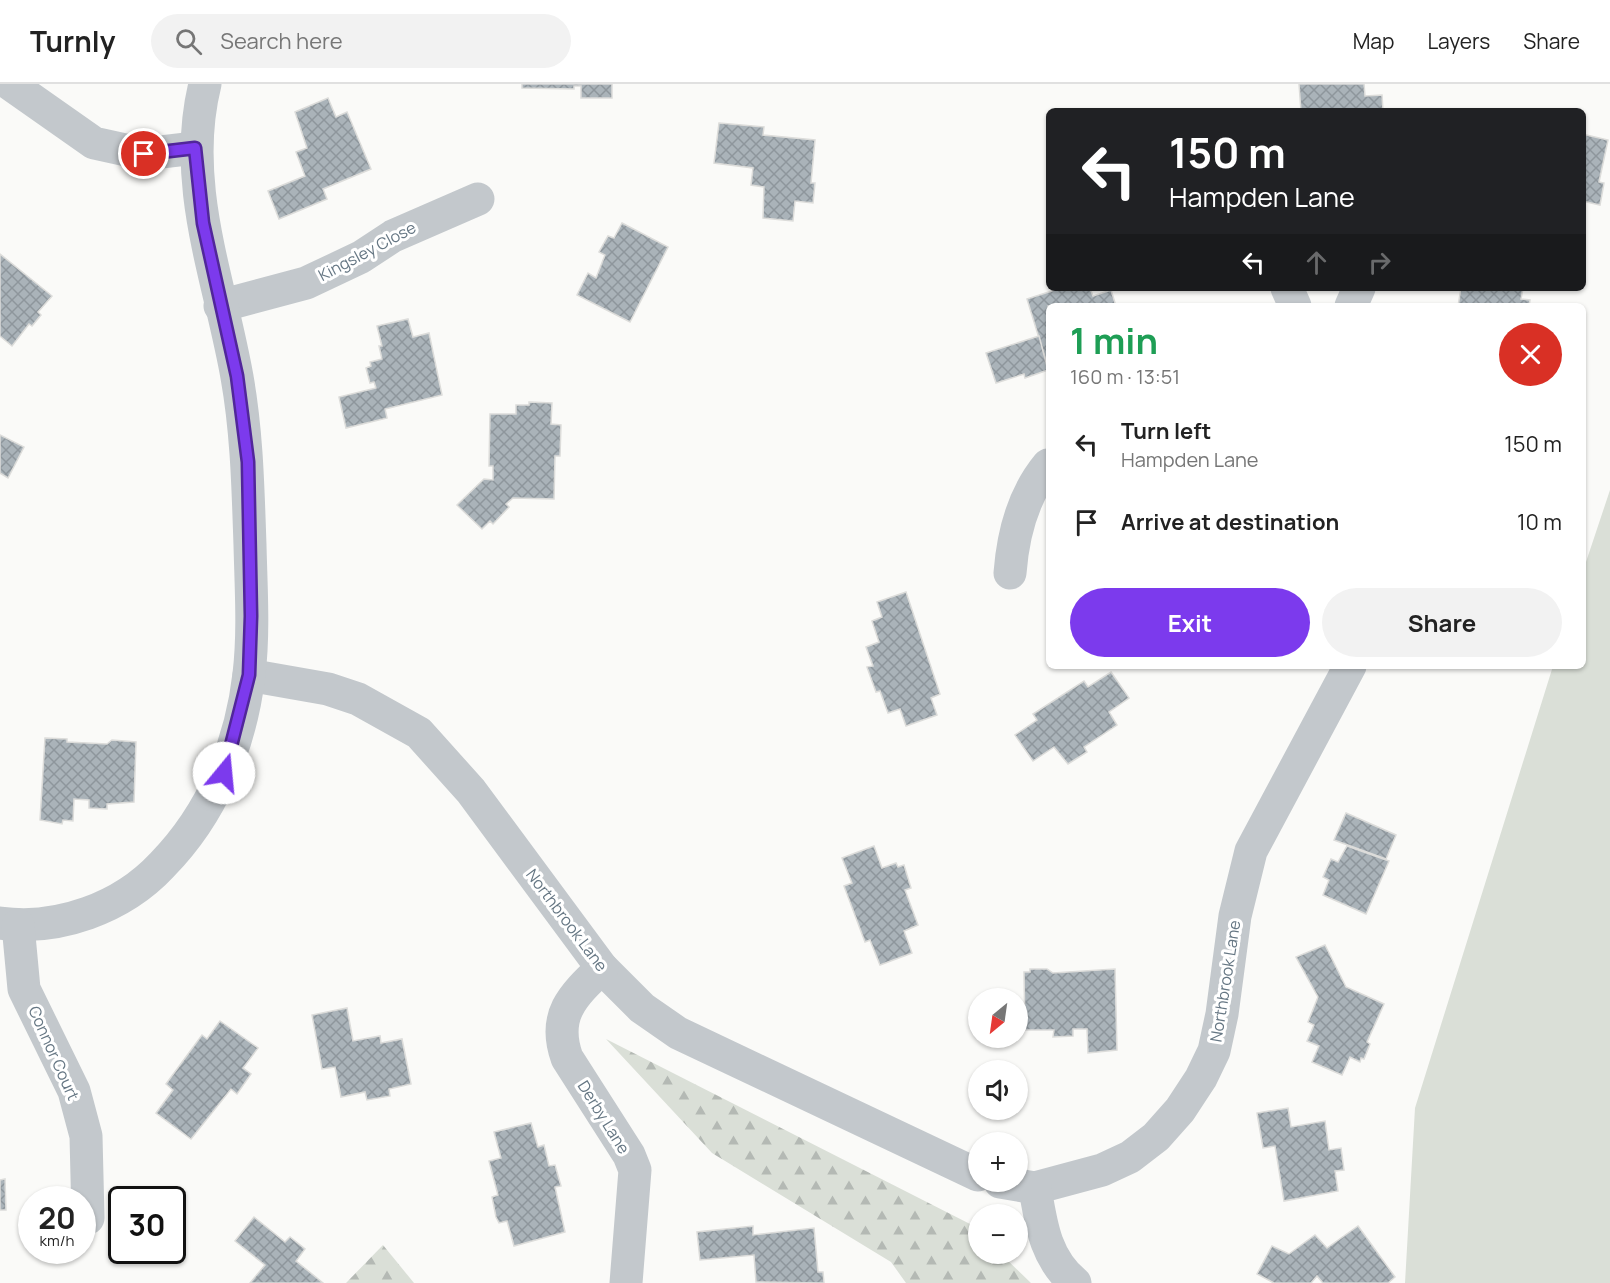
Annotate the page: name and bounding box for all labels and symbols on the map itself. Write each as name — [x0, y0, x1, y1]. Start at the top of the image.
pin — [118, 128, 169, 179]
street label: Kingsley Close — [314, 216, 420, 286]
position arrow — [192, 741, 256, 805]
street label: Northbrook Lane — [521, 864, 613, 976]
street label: Northbrook Lane — [1205, 918, 1245, 1044]
north arrow — [968, 988, 1028, 1048]
street label: Connor Court — [23, 1002, 85, 1104]
street label: Derby Lane — [573, 1076, 635, 1158]
speed limit sign: 30 — [108, 1186, 186, 1264]

